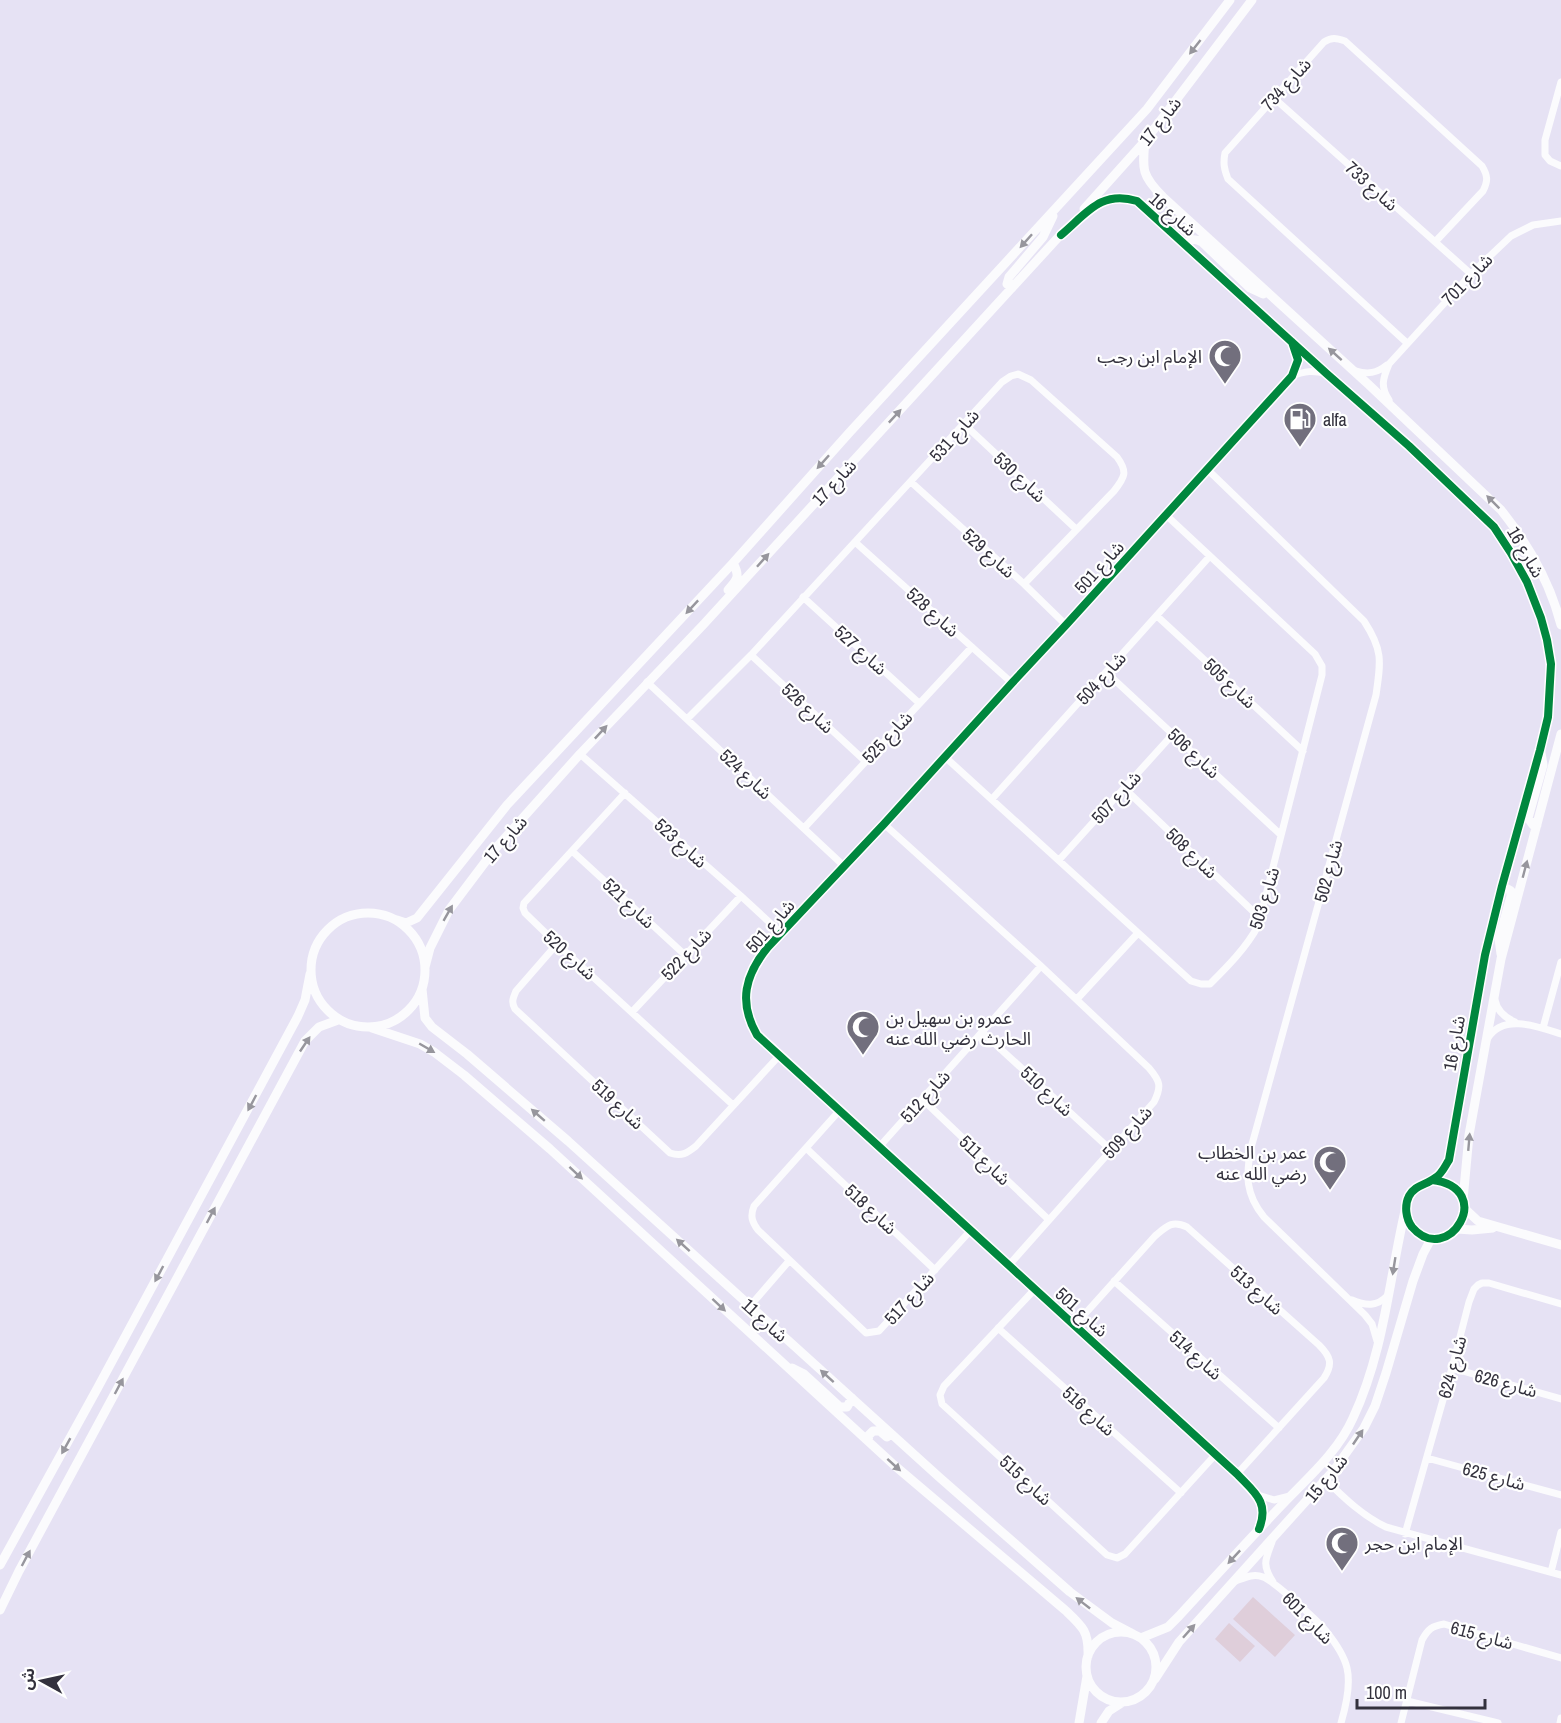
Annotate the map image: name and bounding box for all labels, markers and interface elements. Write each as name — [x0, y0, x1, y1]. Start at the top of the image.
one-way arrow — [1189, 39, 1201, 54]
street label: شارع 734 — [1255, 52, 1318, 117]
street label: شارع 17 — [1133, 91, 1189, 152]
street label: شارع 733 — [1339, 155, 1404, 218]
street label: شارع 16 — [1143, 186, 1202, 243]
one-way arrow — [1019, 234, 1033, 249]
street label: شارع 701 — [1436, 247, 1500, 312]
mosque icon: الإمام ابن رجب — [1207, 338, 1243, 385]
place label: الإمام ابن رجب — [1097, 344, 1202, 371]
one-way arrow — [1328, 348, 1343, 361]
fuel station icon: alfa — [1282, 401, 1318, 448]
street label: شارع 531 — [923, 403, 986, 468]
place label: alfa — [1323, 407, 1347, 432]
one-way arrow — [888, 409, 901, 424]
street label: شارع 530 — [987, 446, 1052, 509]
street label: شارع 17 — [806, 453, 864, 512]
one-way arrow — [817, 454, 830, 469]
one-way arrow — [1486, 495, 1500, 509]
street label: شارع 529 — [956, 522, 1021, 585]
street label: شارع 16 — [1500, 522, 1551, 583]
street label: شارع 501 — [1068, 535, 1131, 600]
one-way arrow — [756, 552, 770, 567]
street label: شارع 528 — [900, 581, 965, 644]
one-way arrow — [686, 599, 699, 614]
street label: شارع 527 — [828, 619, 893, 682]
street label: شارع 504 — [1070, 646, 1133, 711]
street label: شارع 505 — [1197, 652, 1262, 715]
street label: شارع 526 — [775, 677, 840, 740]
street label: شارع 525 — [856, 705, 919, 770]
street label: شارع 506 — [1161, 722, 1226, 785]
one-way arrow — [593, 725, 607, 739]
street label: شارع 524 — [713, 743, 778, 806]
street label: شارع 507 — [1085, 765, 1148, 830]
street label: شارع 17 — [477, 810, 534, 869]
street label: شارع 523 — [648, 812, 713, 875]
street label: شارع 508 — [1159, 822, 1224, 886]
street label: شارع 502 — [1308, 837, 1350, 906]
one-way arrow — [1521, 860, 1531, 878]
street label: شارع 503 — [1243, 864, 1287, 933]
street label: شارع 521 — [596, 872, 661, 935]
street label: شارع 501 — [740, 894, 802, 960]
one-way arrow — [443, 904, 453, 921]
street label: شارع 522 — [655, 922, 718, 987]
street label: شارع 520 — [537, 924, 602, 987]
place label: عمرو بن سهيل بن الحارث رضي الله عنه — [886, 1005, 1031, 1052]
mosque icon: عمرو بن سهيل بن الحارث رضي الله عنه — [845, 1009, 881, 1056]
street label: شارع 16 — [1437, 1013, 1473, 1073]
one-way arrow — [299, 1036, 310, 1052]
one-way arrow — [419, 1043, 436, 1053]
street label: شارع 510 — [1014, 1060, 1079, 1123]
street label: شارع 512 — [894, 1064, 957, 1129]
street label: شارع 519 — [585, 1073, 650, 1136]
one-way arrow — [247, 1094, 257, 1111]
street label: شارع 509 — [1096, 1100, 1159, 1165]
one-way arrow — [531, 1109, 546, 1122]
street label: شارع 511 — [952, 1129, 1016, 1192]
one-way arrow — [1464, 1133, 1474, 1152]
place label: عمر بن الخطاب رضي الله عنه — [1198, 1140, 1307, 1187]
mosque icon: عمر بن الخطاب رضي الله عنه — [1312, 1144, 1348, 1191]
one-way arrow — [568, 1166, 583, 1179]
street label: شارع 518 — [838, 1178, 903, 1241]
one-way arrow — [206, 1206, 216, 1223]
one-way arrow — [676, 1239, 691, 1252]
one-way arrow — [1390, 1256, 1399, 1275]
street label: شارع 513 — [1224, 1259, 1289, 1322]
one-way arrow — [154, 1266, 164, 1283]
street label: شارع 517 — [878, 1266, 941, 1331]
street label: شارع 501 — [1049, 1281, 1114, 1344]
street label: شارع 11 — [735, 1292, 794, 1349]
one-way arrow — [712, 1298, 727, 1312]
street label: شارع 514 — [1163, 1324, 1228, 1387]
street label: شارع 624 — [1432, 1333, 1474, 1402]
street label: شارع 626 — [1471, 1363, 1540, 1405]
one-way arrow — [820, 1369, 835, 1383]
one-way arrow — [114, 1378, 124, 1395]
street label: شارع 516 — [1056, 1380, 1121, 1443]
one-way arrow — [1352, 1429, 1363, 1445]
one-way arrow — [61, 1438, 71, 1455]
street label: شارع 515 — [993, 1449, 1058, 1512]
street label: شارع 15 — [1299, 1449, 1355, 1509]
street label: شارع 625 — [1459, 1456, 1528, 1498]
one-way arrow — [886, 1458, 901, 1471]
mosque icon: الإمام ابن حجر — [1324, 1525, 1360, 1572]
place label: الإمام ابن حجر — [1364, 1531, 1463, 1558]
one-way arrow — [21, 1549, 31, 1566]
one-way arrow — [1227, 1549, 1241, 1563]
street label: شارع 601 — [1275, 1586, 1339, 1651]
one-way arrow — [1076, 1597, 1091, 1609]
street label: شارع 615 — [1447, 1615, 1516, 1657]
one-way arrow — [1182, 1624, 1196, 1639]
north arrow — [12, 1651, 72, 1711]
text: ش — [15, 1666, 40, 1691]
scale bar — [1357, 1672, 1484, 1710]
text: 100 m — [1366, 1680, 1407, 1705]

